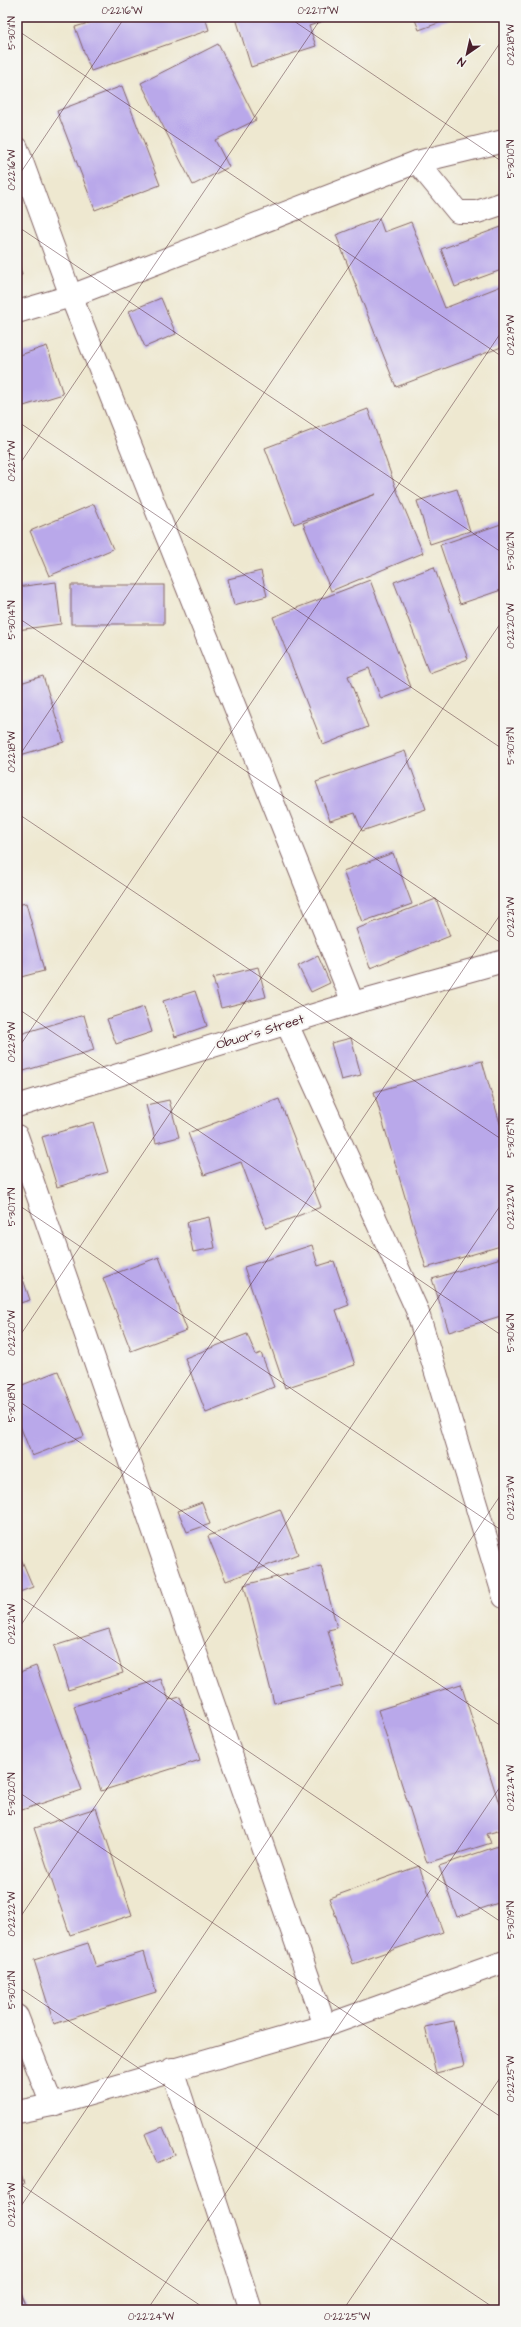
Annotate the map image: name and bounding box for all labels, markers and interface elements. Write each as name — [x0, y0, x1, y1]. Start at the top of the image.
text: 0°22'16"W — [102, 4, 143, 18]
text: 0°22'17"W — [298, 4, 339, 18]
text: 5°30'11"N — [5, 16, 19, 50]
text: 0°22'18"W — [504, 24, 518, 66]
north arrow — [447, 34, 487, 74]
text: N — [455, 54, 469, 70]
text: 5°30'10"N — [504, 140, 518, 178]
text: 0°22'16"W — [5, 149, 19, 190]
text: 0°22'19"W — [504, 314, 518, 355]
text: 0°22'17"W — [5, 440, 19, 481]
text: 5°30'12"N — [504, 532, 518, 570]
text: 5°30'14"N — [5, 600, 19, 640]
text: 0°22'20"W — [504, 603, 518, 649]
text: 5°30'13"N — [504, 727, 518, 765]
text: 0°22'18"W — [5, 731, 19, 773]
text: 0°22'21"W — [504, 896, 518, 937]
street label: Obuor’s Street — [214, 1010, 307, 1054]
text: 0°22'19"W — [5, 1021, 19, 1062]
text: 5°30'15"N — [504, 1118, 518, 1158]
text: 0°22'22"W — [504, 1184, 518, 1229]
text: 5°30'17"N — [5, 1188, 19, 1226]
text: 0°22'20"W — [5, 1310, 19, 1356]
text: 5°30'16"N — [504, 1314, 518, 1352]
text: 5°30'18"N — [5, 1384, 19, 1422]
text: 0°22'23"W — [504, 1475, 518, 1520]
text: 0°22'21"W — [5, 1603, 19, 1644]
text: 0°22'24"W — [504, 1764, 518, 1811]
text: 5°30'20"N — [5, 1773, 19, 1815]
text: 0°22'22"W — [5, 1891, 19, 1936]
text: 5°30'19"N — [504, 1901, 518, 1939]
text: 5°30'21"N — [5, 1971, 19, 2009]
text: 0°22'25"W — [504, 2055, 518, 2102]
text: 0°22'23"W — [5, 2182, 19, 2227]
text: 0°22'24"W — [128, 2310, 175, 2324]
text: 0°22'25"W — [324, 2310, 371, 2324]

